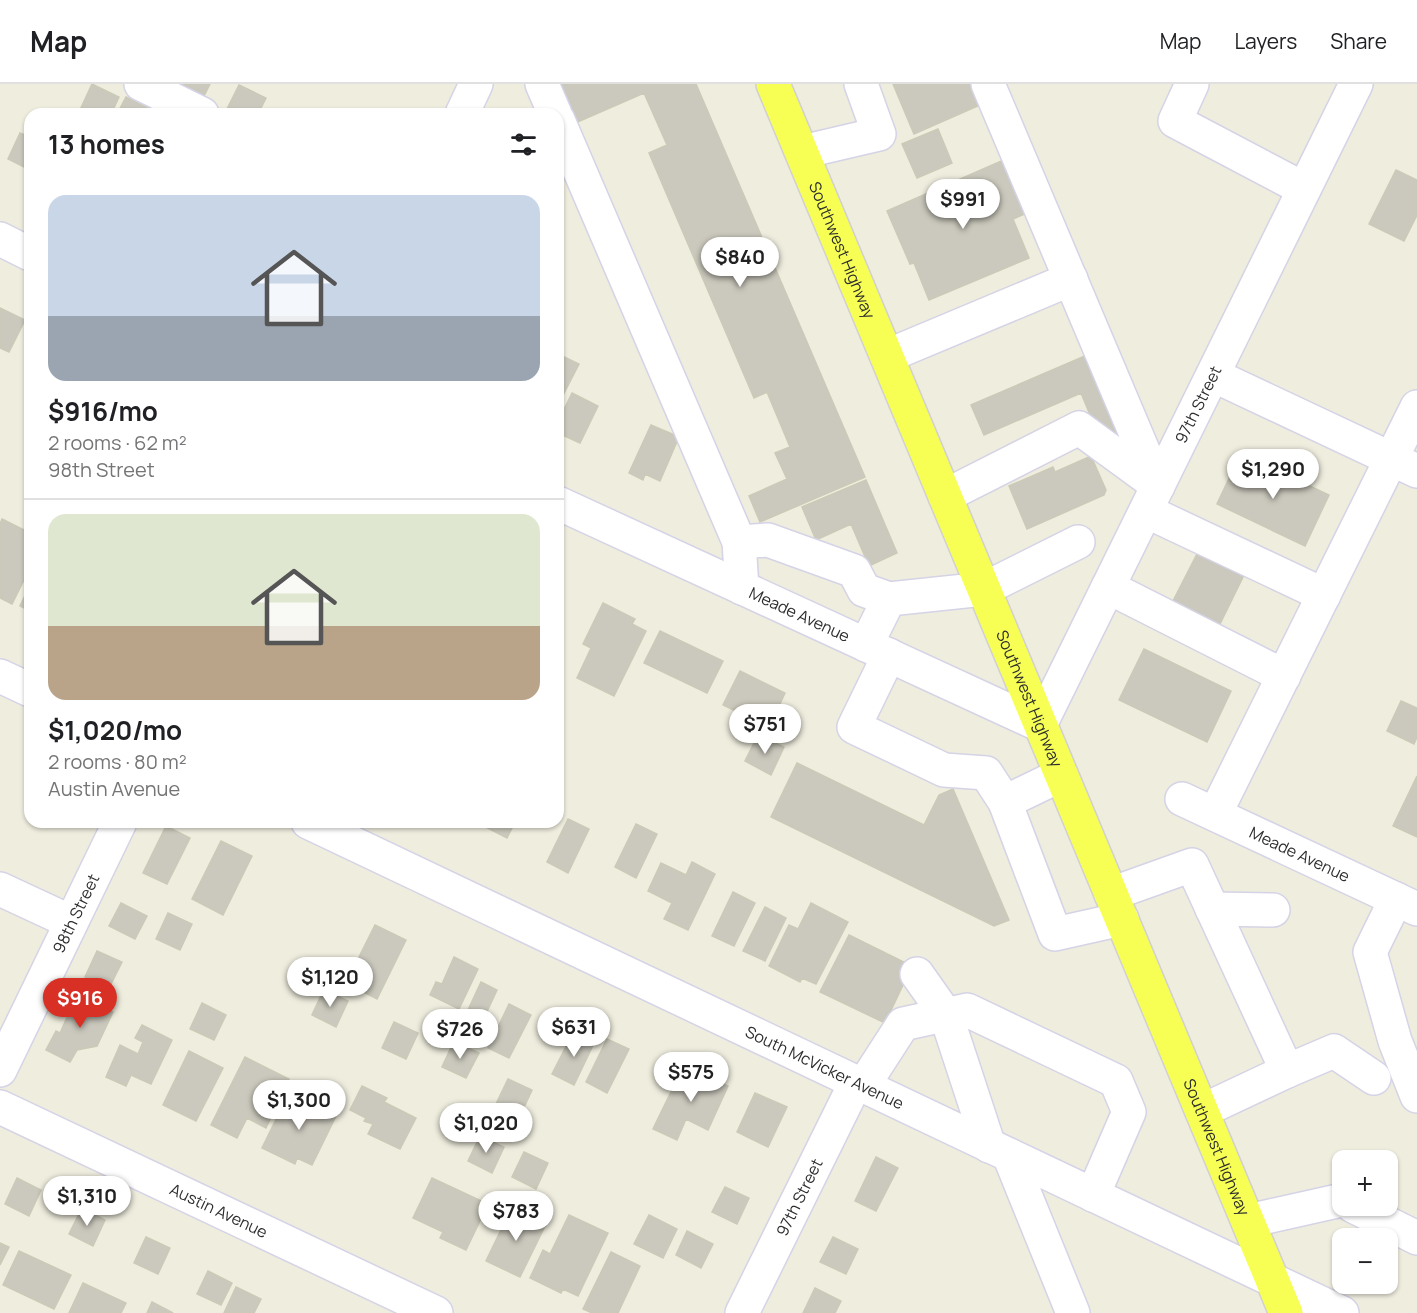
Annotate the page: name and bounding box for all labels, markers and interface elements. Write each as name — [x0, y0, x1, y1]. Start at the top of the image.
text: Map — [30, 22, 87, 60]
text: Map — [1160, 27, 1201, 55]
text: Layers — [1234, 27, 1297, 55]
text: Share — [1330, 27, 1387, 55]
text: 13 homes — [48, 126, 165, 162]
icon: filters — [507, 128, 540, 161]
street label: Southwest Highway — [804, 178, 881, 322]
pin: $991 — [927, 179, 999, 230]
text: $991 — [940, 185, 986, 212]
icon: home — [240, 234, 348, 342]
pin: $840 — [704, 237, 776, 288]
text: $840 — [715, 243, 765, 270]
street label: 97th Street — [1170, 362, 1226, 447]
text: $916/mo — [48, 393, 158, 429]
text: 2 rooms · 62 m² — [48, 429, 187, 456]
pin: $1,290 — [1224, 449, 1322, 500]
text: $1,290 — [1241, 455, 1305, 482]
text: 98th Street — [48, 456, 155, 483]
icon: home — [240, 553, 348, 661]
street label: Meade Avenue — [746, 582, 853, 647]
street label: Southwest Highway — [991, 627, 1068, 771]
pin: $751 — [729, 704, 801, 755]
text: $751 — [743, 710, 787, 737]
text: $1,020/mo — [48, 712, 182, 748]
text: 2 rooms · 80 m² — [48, 748, 187, 775]
text: Austin Avenue — [48, 775, 180, 802]
street label: Meade Avenue — [1246, 821, 1354, 887]
street label: 98th Street — [47, 870, 104, 957]
pin: $1,120 — [281, 957, 379, 1008]
text: $1,120 — [301, 963, 359, 990]
pin: $916 — [44, 978, 116, 1029]
text: $916 — [57, 984, 103, 1011]
pin: $631 — [538, 1007, 610, 1058]
pin: $726 — [424, 1009, 496, 1060]
text: $631 — [551, 1013, 597, 1040]
text: $726 — [436, 1015, 484, 1042]
street label: South McVicker Avenue — [742, 1020, 907, 1114]
pin: $575 — [655, 1052, 727, 1103]
text: $575 — [668, 1058, 714, 1085]
street label: Southwest Highway — [1178, 1075, 1255, 1219]
pin: $1,300 — [250, 1080, 348, 1131]
text: $1,300 — [267, 1086, 331, 1113]
pin: $1,020 — [437, 1103, 535, 1154]
text: $1,020 — [454, 1109, 518, 1136]
map controls — [1332, 1150, 1398, 1294]
button: + — [1332, 1150, 1398, 1216]
street label: 97th Street — [771, 1155, 828, 1240]
pin: $1,310 — [38, 1176, 136, 1227]
street label: Austin Avenue — [166, 1178, 271, 1243]
text: $1,310 — [57, 1182, 117, 1209]
pin: $783 — [480, 1191, 552, 1242]
text: $783 — [492, 1197, 540, 1224]
button: − — [1332, 1228, 1398, 1294]

